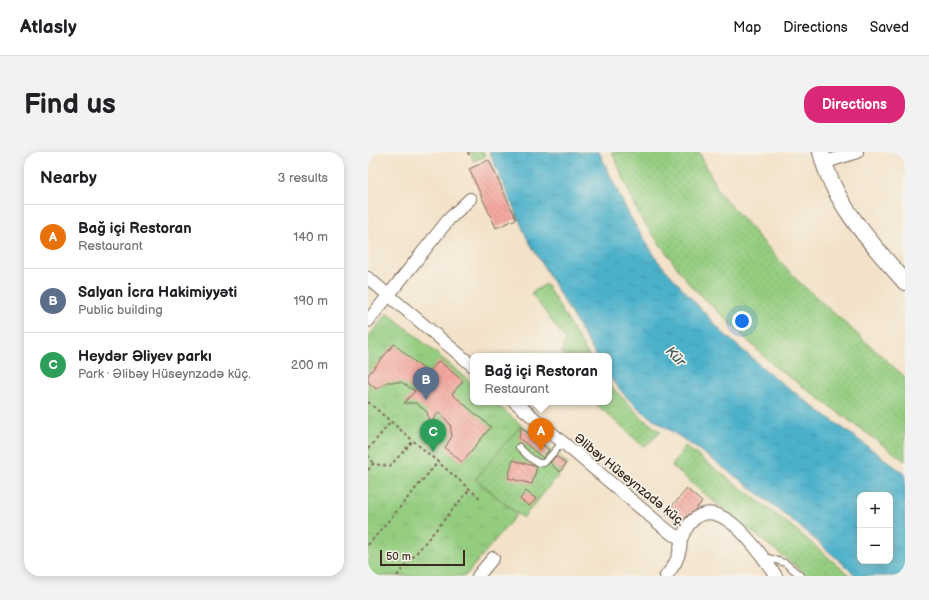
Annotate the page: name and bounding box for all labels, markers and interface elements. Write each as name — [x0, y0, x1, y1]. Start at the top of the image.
text: Atlasly — [20, 16, 77, 39]
text: Map — [733, 19, 761, 36]
text: Directions — [783, 19, 848, 36]
text: Saved — [870, 19, 909, 36]
button: Directions — [804, 86, 905, 123]
text: Find us — [24, 88, 116, 121]
text: Nearby — [40, 168, 97, 188]
text: 3 results — [277, 170, 328, 186]
text: Bağ içi Restoran — [78, 219, 192, 238]
text: A — [49, 229, 57, 245]
text: 140 m — [293, 229, 328, 245]
text: Restaurant — [78, 238, 143, 254]
text: Salyan İcra Hakimiyyəti — [78, 283, 237, 302]
text: B — [48, 293, 58, 309]
text: 190 m — [294, 293, 328, 309]
text: Public building — [78, 302, 163, 318]
your location — [732, 311, 752, 331]
water label: Kür — [662, 343, 690, 371]
text: Heydər Əliyev parkı — [78, 347, 212, 366]
popup — [470, 353, 612, 405]
text: C — [48, 357, 58, 373]
text: 200 m — [291, 357, 328, 373]
text: Bağ içi Restoran — [484, 362, 598, 381]
text: Park · Əlibəy Hüseynzadə küç. — [78, 366, 251, 382]
pin: B — [413, 367, 439, 400]
text: Restaurant — [484, 381, 549, 397]
pin: A — [528, 418, 554, 451]
pin: C — [420, 419, 446, 452]
street label: Əlibəy Hüseynzadə küç. — [571, 430, 688, 530]
map controls — [857, 492, 893, 564]
button: + — [857, 492, 893, 528]
button: − — [857, 528, 893, 564]
scale bar — [380, 548, 465, 567]
text: 50 m — [386, 550, 411, 563]

